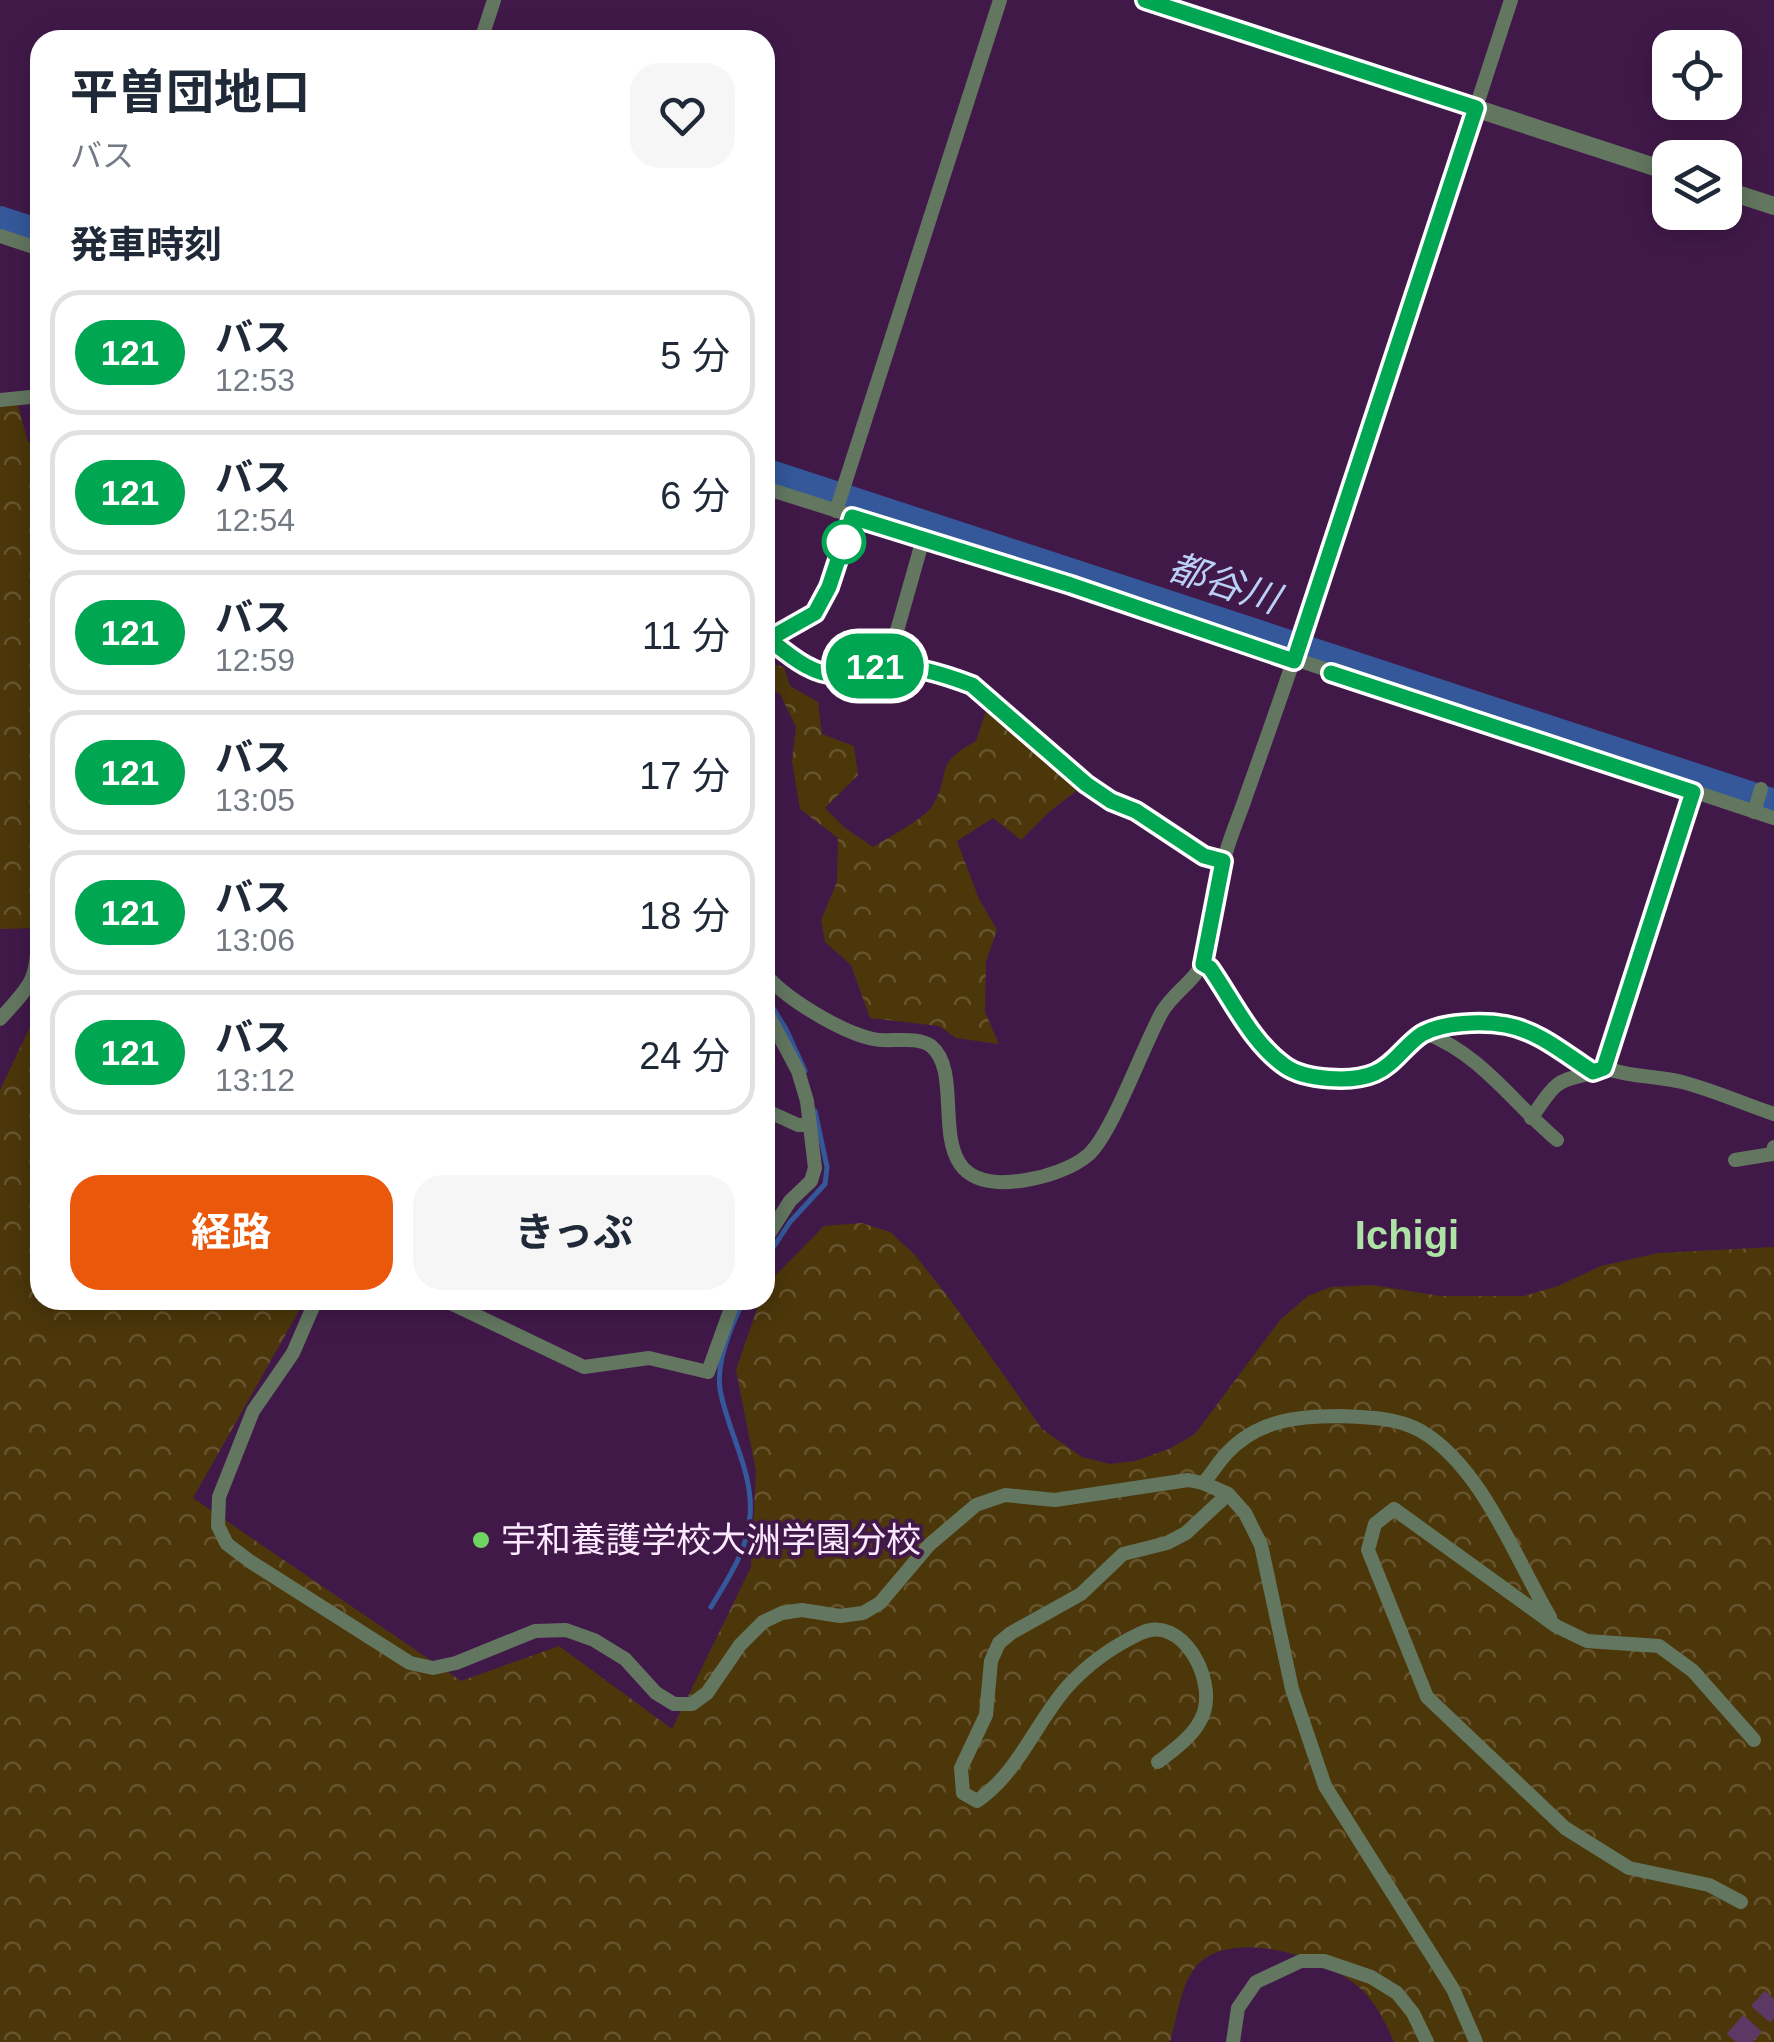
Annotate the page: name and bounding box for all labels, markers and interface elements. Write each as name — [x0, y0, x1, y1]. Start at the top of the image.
map controls — [1652, 30, 1742, 230]
button: locate — [1652, 30, 1742, 120]
button: heart — [630, 63, 735, 168]
text: 平曽団地口 — [70, 66, 310, 119]
text: バス — [70, 138, 134, 174]
button: layers — [1652, 140, 1742, 230]
text: 発車時刻 — [70, 224, 222, 266]
text: バス — [215, 317, 291, 359]
text: 121 — [101, 333, 159, 372]
text: 5 分 — [660, 335, 730, 377]
text: 12:53 — [215, 362, 295, 398]
text: バス — [215, 457, 291, 499]
text: 121 — [101, 473, 159, 512]
text: 6 分 — [660, 475, 730, 517]
text: 12:54 — [215, 502, 295, 538]
unlabelled marker — [823, 521, 865, 563]
water label: 都谷川 — [1163, 545, 1288, 622]
text: バス — [215, 597, 291, 639]
text: 121 — [101, 613, 159, 652]
text: 11 分 — [642, 615, 730, 657]
line badge: 121 — [818, 634, 932, 698]
text: 12:59 — [215, 642, 295, 678]
text: 121 — [846, 647, 904, 686]
text: バス — [215, 737, 291, 779]
text: 121 — [101, 753, 159, 792]
text: 17 分 — [639, 755, 730, 797]
text: 13:05 — [215, 782, 295, 818]
text: バス — [215, 877, 291, 919]
text: 121 — [101, 893, 159, 932]
text: 18 分 — [639, 895, 730, 937]
text: 13:06 — [215, 922, 295, 958]
text: バス — [215, 1017, 291, 1059]
text: 121 — [101, 1033, 159, 1072]
text: 24 分 — [639, 1035, 730, 1077]
text: 13:12 — [215, 1062, 295, 1098]
button: 経路 — [70, 1175, 393, 1290]
button: きっぷ — [413, 1175, 735, 1290]
district label: Ichigi — [1355, 1213, 1459, 1257]
place label: 宇和養護学校大洲学園分校 — [501, 1520, 921, 1559]
marker: 宇和養護学校大洲学園分校 — [470, 1529, 492, 1551]

